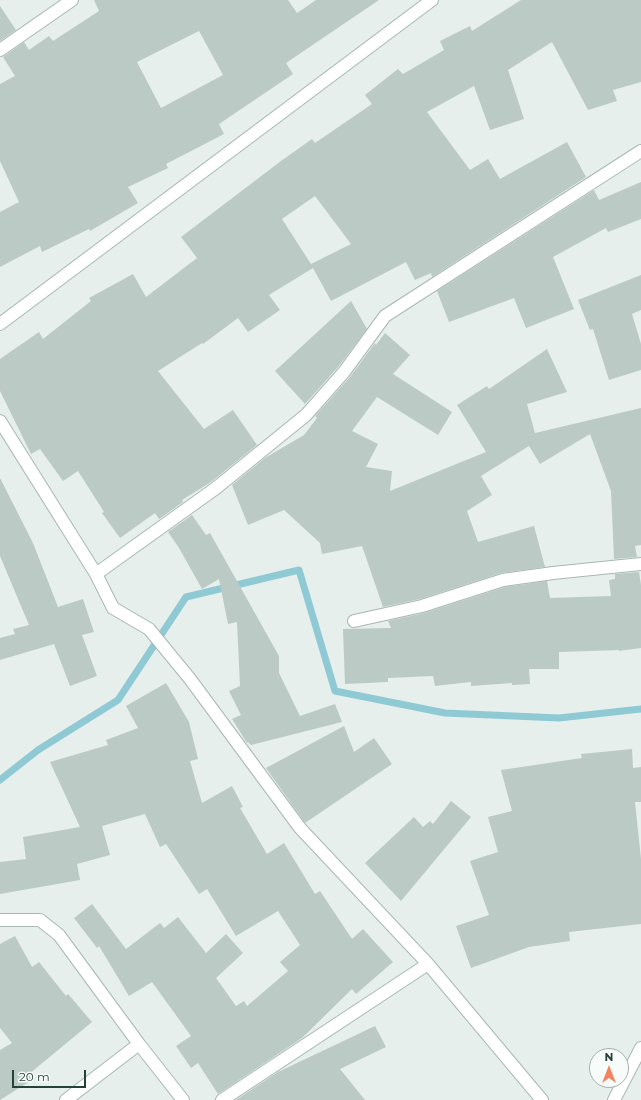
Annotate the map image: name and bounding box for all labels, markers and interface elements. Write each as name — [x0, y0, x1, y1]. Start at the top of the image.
north arrow — [589, 1048, 629, 1088]
text: N — [605, 1050, 613, 1064]
scale bar — [14, 1062, 88, 1088]
text: 20 m — [19, 1069, 50, 1084]

